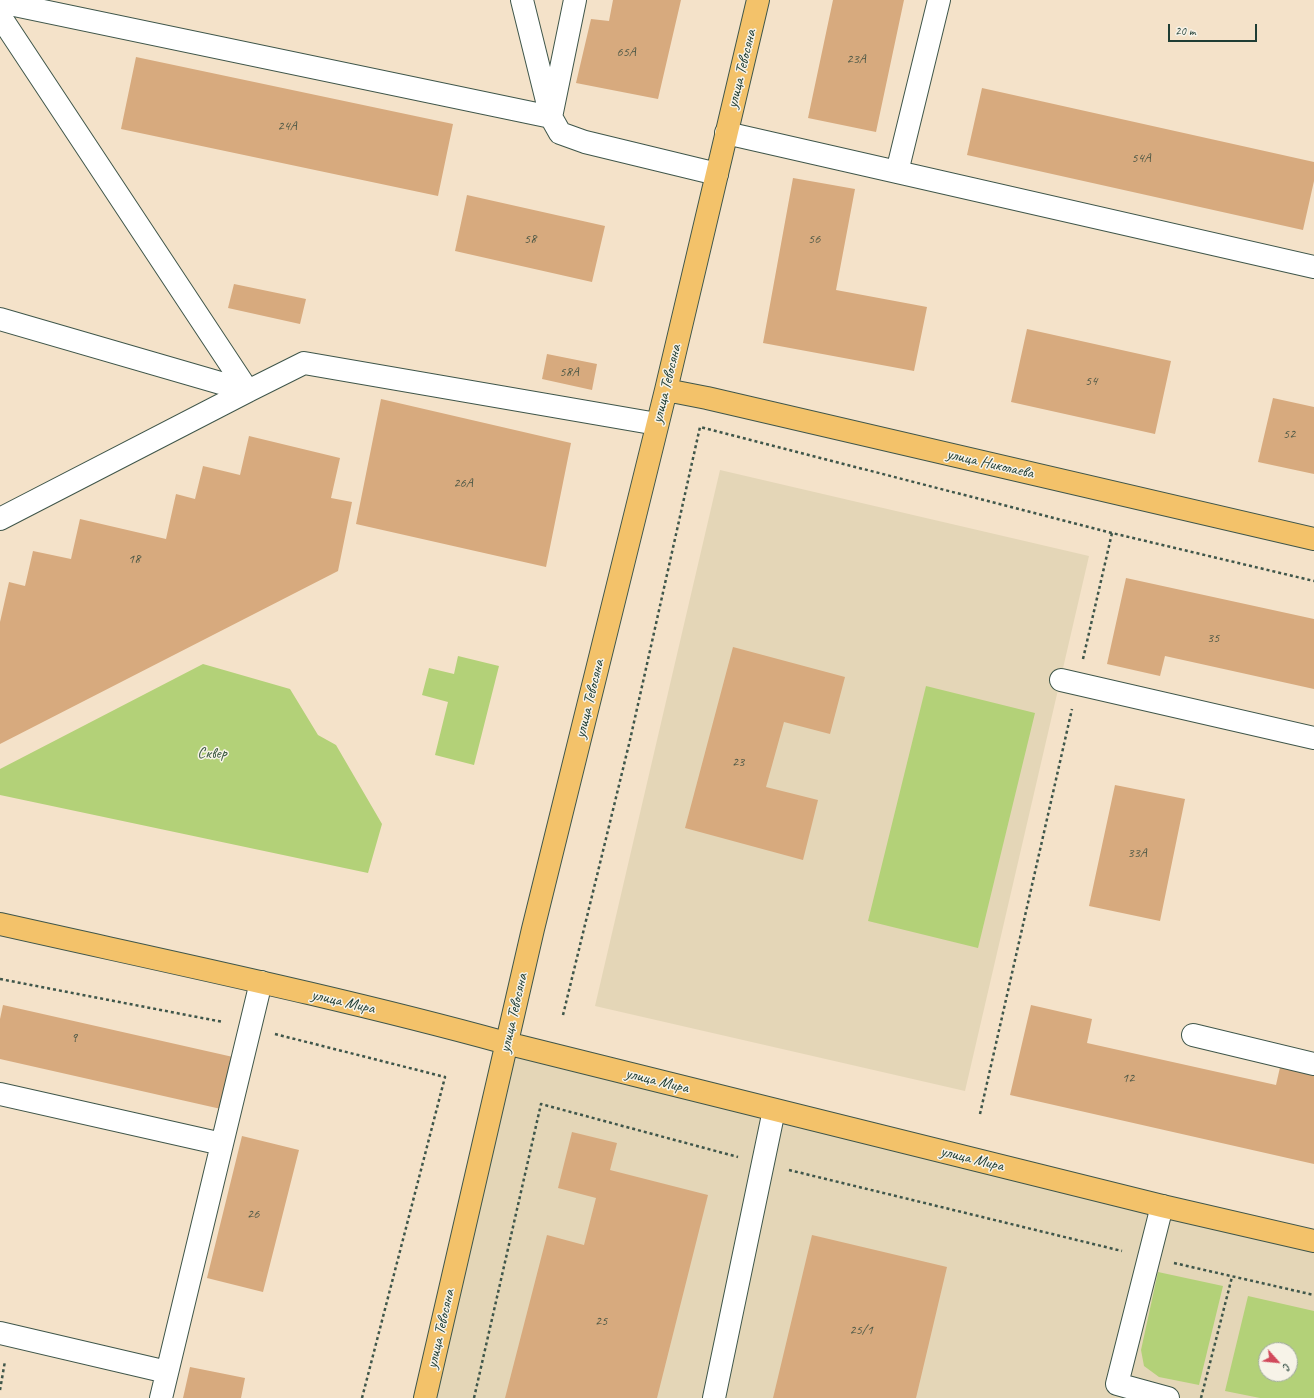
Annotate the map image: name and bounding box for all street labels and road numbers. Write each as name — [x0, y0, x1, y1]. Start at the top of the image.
street label: улица Тевосяна — [723, 28, 761, 110]
street label: улица Тевосяна — [648, 343, 686, 425]
street label: улица Николаева — [945, 445, 1035, 483]
street label: улица Тевосяна — [571, 658, 609, 740]
street label: улица Тевосяна — [496, 972, 532, 1054]
street label: улица Мира — [309, 985, 377, 1019]
street label: улица Мира — [623, 1064, 691, 1098]
street label: улица Мира — [938, 1142, 1006, 1176]
street label: улица Тевосяна — [423, 1288, 459, 1370]

